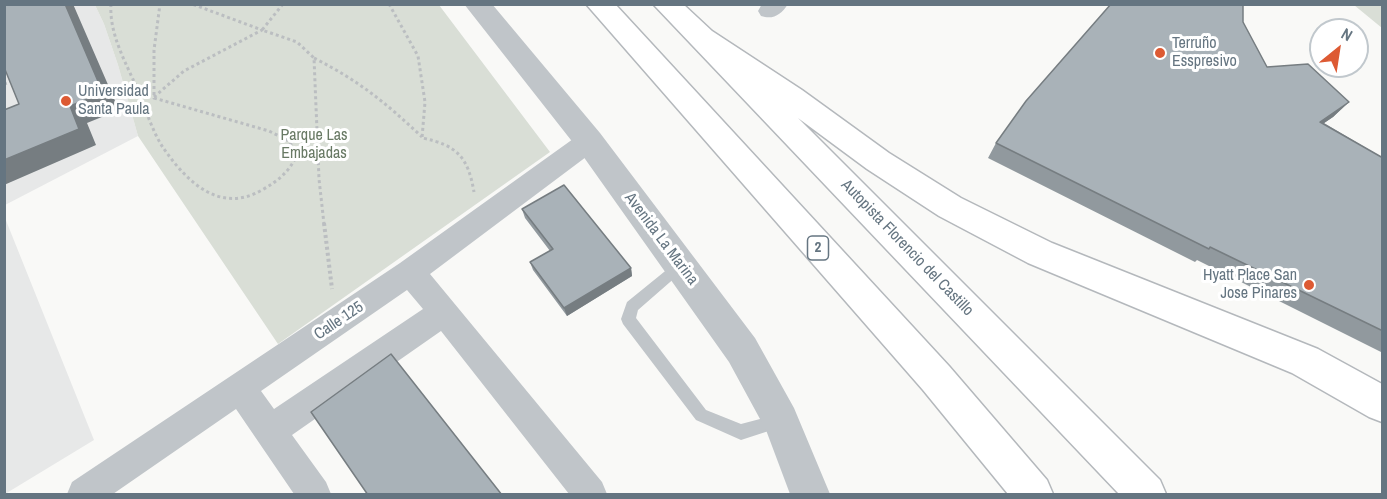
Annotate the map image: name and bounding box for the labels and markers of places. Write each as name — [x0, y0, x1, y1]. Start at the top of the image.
place label: Terruño Esspresivo — [1172, 34, 1237, 72]
marker: Terruño Esspresivo — [1153, 46, 1167, 60]
place label: Universidad Santa Paula — [78, 82, 149, 120]
marker: Universidad Santa Paula — [59, 94, 73, 108]
place label: Hyatt Place San Jose Pinares — [1203, 266, 1297, 304]
marker: Hyatt Place San Jose Pinares — [1302, 278, 1316, 292]

